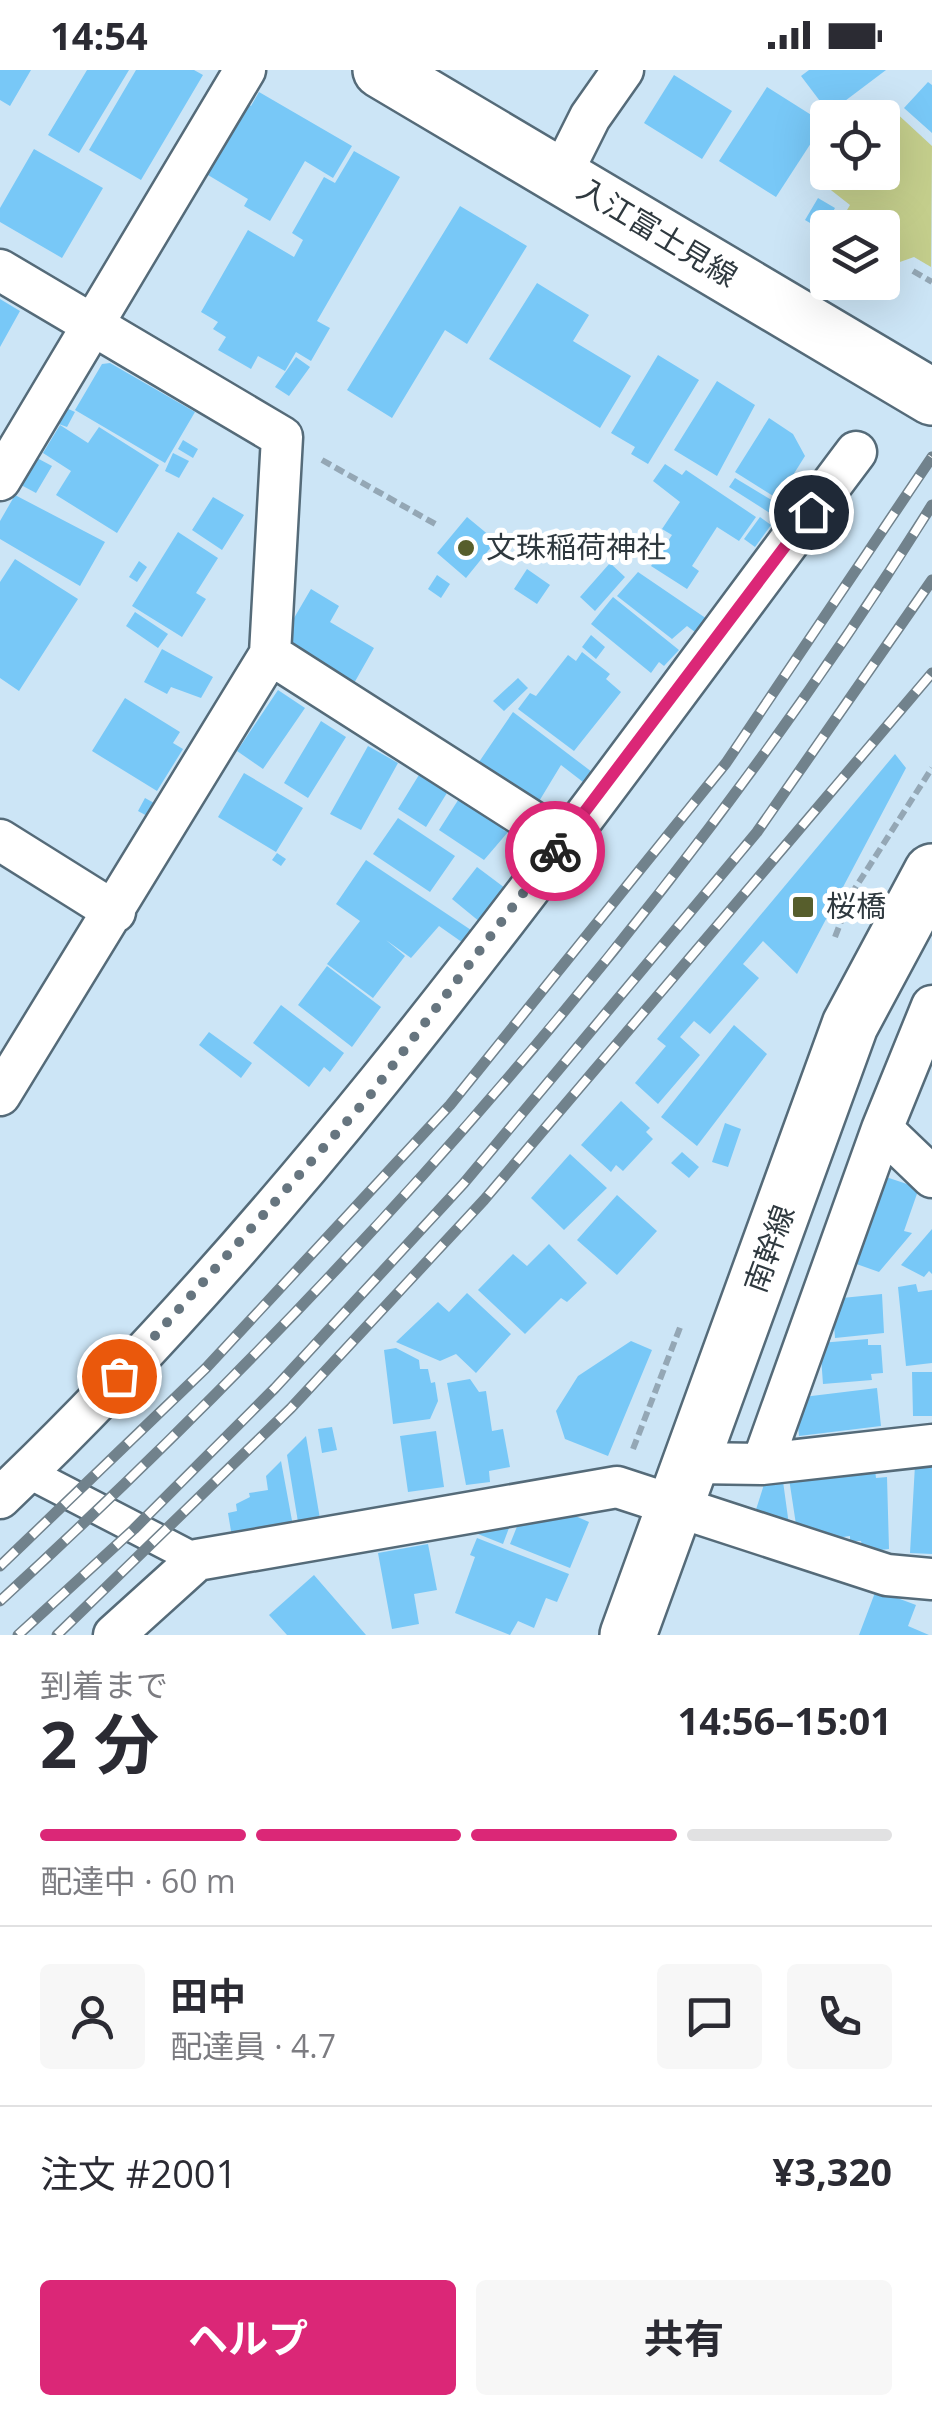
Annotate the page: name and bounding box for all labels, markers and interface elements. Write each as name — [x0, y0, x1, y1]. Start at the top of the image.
text: 14:54 — [50, 9, 148, 61]
map controls — [810, 100, 900, 300]
button: locate — [810, 100, 900, 190]
street label: 入江富士見線 — [570, 168, 745, 296]
button: layers — [810, 210, 900, 300]
pin — [769, 470, 854, 555]
icon: home — [784, 485, 839, 540]
place label: 文珠稲荷神社 — [486, 526, 666, 567]
marker: 文珠稲荷神社 — [455, 537, 477, 559]
courier — [505, 801, 605, 901]
icon: bike — [528, 824, 583, 879]
place label: 桜橋 — [826, 885, 886, 926]
marker: 桜橋 — [790, 894, 816, 920]
street label: 南幹線 — [734, 1199, 803, 1298]
pin — [77, 1334, 162, 1419]
icon: bag — [92, 1349, 147, 1404]
text: 到着まで — [40, 1663, 168, 1706]
text: 14:56–15:01 — [678, 1694, 892, 1746]
text: 2 分 — [40, 1699, 159, 1787]
text: 配達中 · 60 m — [40, 1859, 236, 1902]
button: person — [40, 1964, 145, 2069]
button: chat — [657, 1964, 762, 2069]
button: phone — [787, 1964, 892, 2069]
text: 田中 — [170, 1969, 246, 2021]
text: 配達員 · 4.7 — [170, 2024, 336, 2067]
text: ¥3,320 — [773, 2145, 892, 2197]
text: 注文 #2001 — [40, 2147, 237, 2199]
button: ヘルプ — [40, 2280, 456, 2395]
button: 共有 — [476, 2280, 892, 2395]

